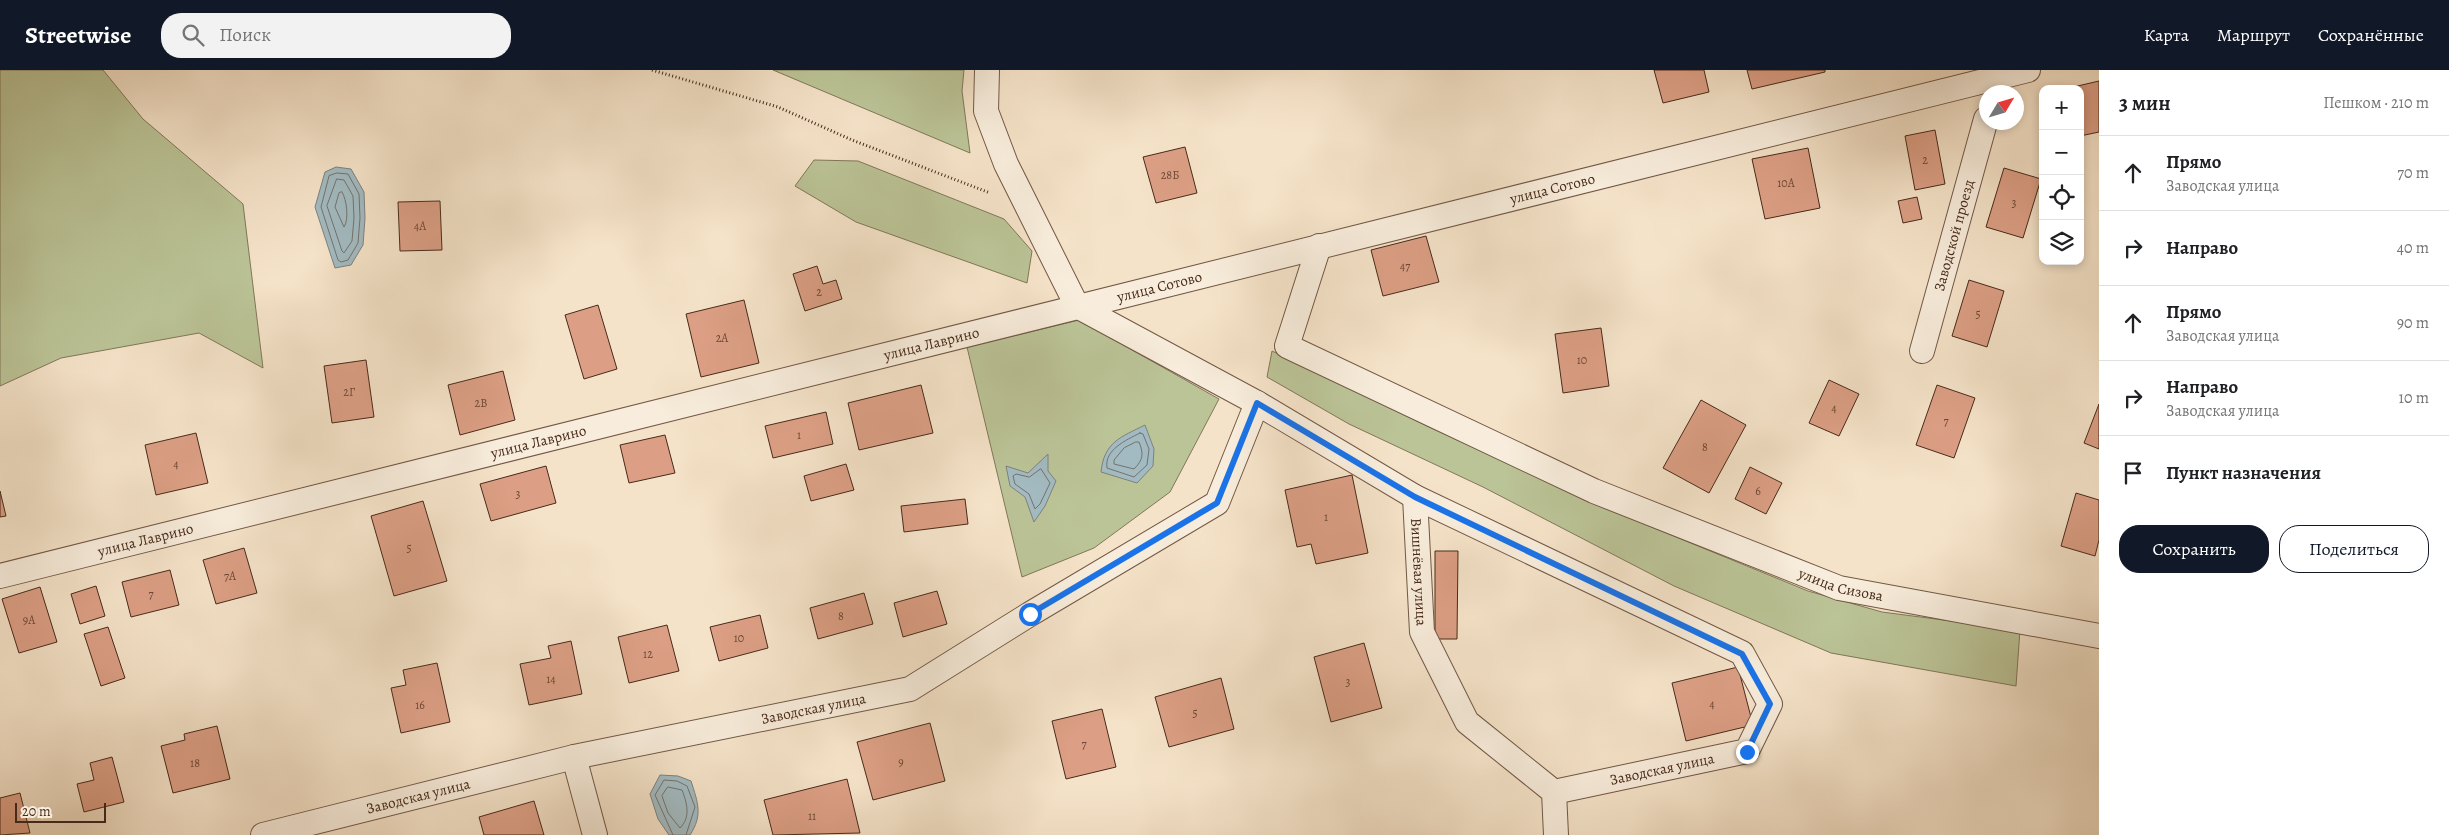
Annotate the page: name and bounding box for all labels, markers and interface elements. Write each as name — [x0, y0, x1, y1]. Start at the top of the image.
search box — [161, 13, 511, 58]
text: Streetwise — [25, 19, 131, 51]
icon: search — [179, 21, 207, 49]
text: Поиск — [219, 22, 271, 48]
text: Карта — [2144, 23, 2189, 47]
text: Маршрут — [2217, 23, 2290, 47]
text: Сохранённые — [2318, 23, 2424, 47]
north arrow — [1979, 85, 2024, 130]
map controls — [2039, 85, 2084, 265]
button: + — [2039, 85, 2084, 130]
text: 3 мин — [2119, 89, 2171, 117]
text: Пешком · 210 m — [2323, 92, 2429, 114]
button: − — [2039, 130, 2084, 175]
text: Прямо — [2166, 149, 2221, 175]
house number: 2 — [1922, 152, 1928, 168]
icon: ahead — [2119, 159, 2147, 187]
text: 70 m — [2397, 162, 2429, 184]
house number: 28Б — [1161, 167, 1179, 183]
street label: улица Сотово — [1507, 168, 1597, 209]
house number: 10А — [1777, 175, 1796, 191]
button: locate — [2039, 175, 2084, 220]
text: Заводская улица — [2166, 175, 2279, 197]
street label: Заводской проезд — [1929, 177, 1979, 293]
house number: 3 — [2012, 195, 2017, 211]
house number: 4А — [414, 218, 427, 234]
button: layers — [2039, 220, 2084, 265]
icon: right — [2119, 234, 2147, 262]
text: Направо — [2166, 235, 2238, 261]
text: 40 m — [2397, 237, 2429, 259]
house number: 47 — [1400, 258, 1411, 274]
street label: улица Сотово — [1114, 266, 1204, 307]
house number: 2 — [816, 284, 822, 300]
text: Прямо — [2166, 299, 2221, 325]
house number: 5 — [1975, 306, 1981, 322]
icon: ahead — [2119, 309, 2147, 337]
text: 90 m — [2397, 312, 2429, 334]
street label: улица Лаврино — [881, 322, 981, 365]
text: Заводская улица — [2166, 325, 2279, 347]
house number: 2А — [716, 330, 729, 346]
house number: 10 — [1577, 352, 1587, 368]
text: Направо — [2166, 374, 2238, 400]
house number: 2Г — [343, 384, 355, 400]
icon: right — [2119, 384, 2147, 412]
text: 10 m — [2399, 387, 2429, 409]
house number: 2В — [475, 395, 487, 411]
house number: 4 — [1831, 400, 1837, 416]
text: Заводская улица — [2166, 400, 2279, 422]
house number: 7 — [1943, 413, 1949, 429]
street label: улица Лаврино — [488, 420, 588, 463]
house number: 1 — [797, 427, 801, 443]
house number: 8 — [1702, 439, 1708, 455]
house number: 4 — [173, 456, 179, 472]
icon: arrive — [2119, 459, 2147, 487]
text: Пункт назначения — [2166, 460, 2321, 486]
house number: 6 — [1755, 483, 1761, 499]
house number: 3 — [516, 486, 521, 502]
house number: 1 — [1324, 509, 1328, 525]
street label: Вишнёвая улица — [1406, 517, 1432, 626]
street label: улица Лаврино — [95, 518, 195, 561]
button: Сохранить — [2119, 525, 2269, 573]
button: Поделиться — [2279, 525, 2429, 573]
house number: 5 — [406, 540, 412, 556]
street label: улица Сизова — [1795, 563, 1885, 606]
house number: 7А — [224, 568, 237, 584]
house number: 7 — [148, 586, 154, 602]
route start — [1019, 603, 1042, 626]
house number: 8 — [838, 608, 844, 624]
house number: 9А — [23, 612, 36, 628]
house number: 10 — [734, 630, 744, 646]
house number: 12 — [643, 646, 653, 662]
house number: 14 — [546, 671, 556, 687]
house number: 3 — [1346, 674, 1351, 690]
street label: Заводская улица — [759, 688, 868, 729]
house number: 4 — [1709, 696, 1715, 712]
house number: 16 — [415, 697, 425, 713]
house number: 5 — [1192, 705, 1198, 721]
house number: 7 — [1081, 736, 1087, 752]
route end — [1736, 741, 1759, 764]
street label: Заводская улица — [1608, 748, 1716, 790]
house number: 9 — [898, 754, 904, 770]
house number: 18 — [190, 755, 200, 771]
street label: Заводская улица — [364, 773, 472, 819]
scale bar — [15, 800, 106, 823]
text: 20 m — [22, 802, 51, 821]
house number: 11 — [808, 808, 816, 824]

